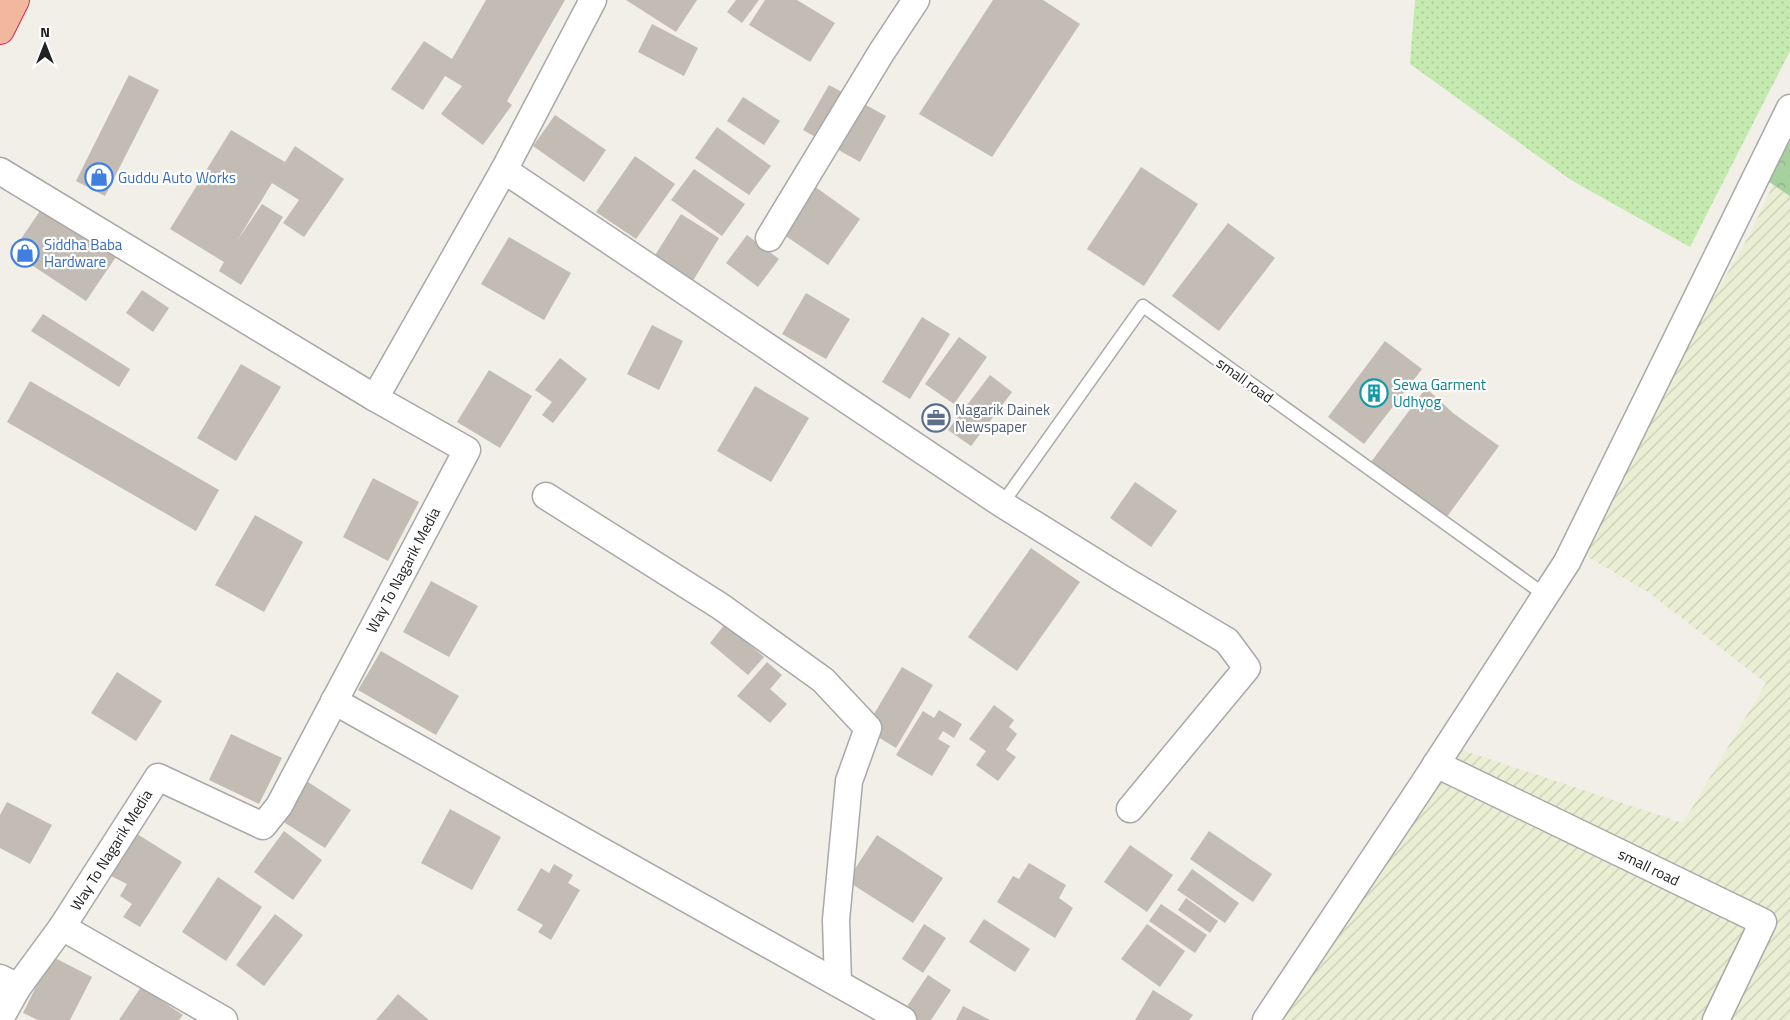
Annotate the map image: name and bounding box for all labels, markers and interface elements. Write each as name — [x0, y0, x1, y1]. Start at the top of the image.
north arrow — [20, 20, 70, 70]
text: N — [40, 21, 50, 42]
shop icon: Guddu Auto Works — [84, 162, 114, 192]
place label: Guddu Auto Works — [118, 166, 236, 189]
place label: Siddha Baba Hardware — [44, 233, 123, 273]
shop icon: Siddha Baba Hardware — [10, 238, 40, 268]
street label: small road — [1212, 351, 1278, 409]
place label: Sewa Garment Udhyog — [1393, 373, 1487, 413]
building icon: Sewa Garment Udhyog — [1359, 378, 1389, 408]
place label: Nagarik Dainek Newspaper — [955, 398, 1050, 438]
office icon: Nagarik Dainek Newspaper — [921, 403, 951, 433]
street label: Way To Nagarik Media — [360, 503, 446, 637]
street label: Way To Nagarik Media — [64, 784, 158, 915]
street label: small road — [1614, 842, 1684, 892]

